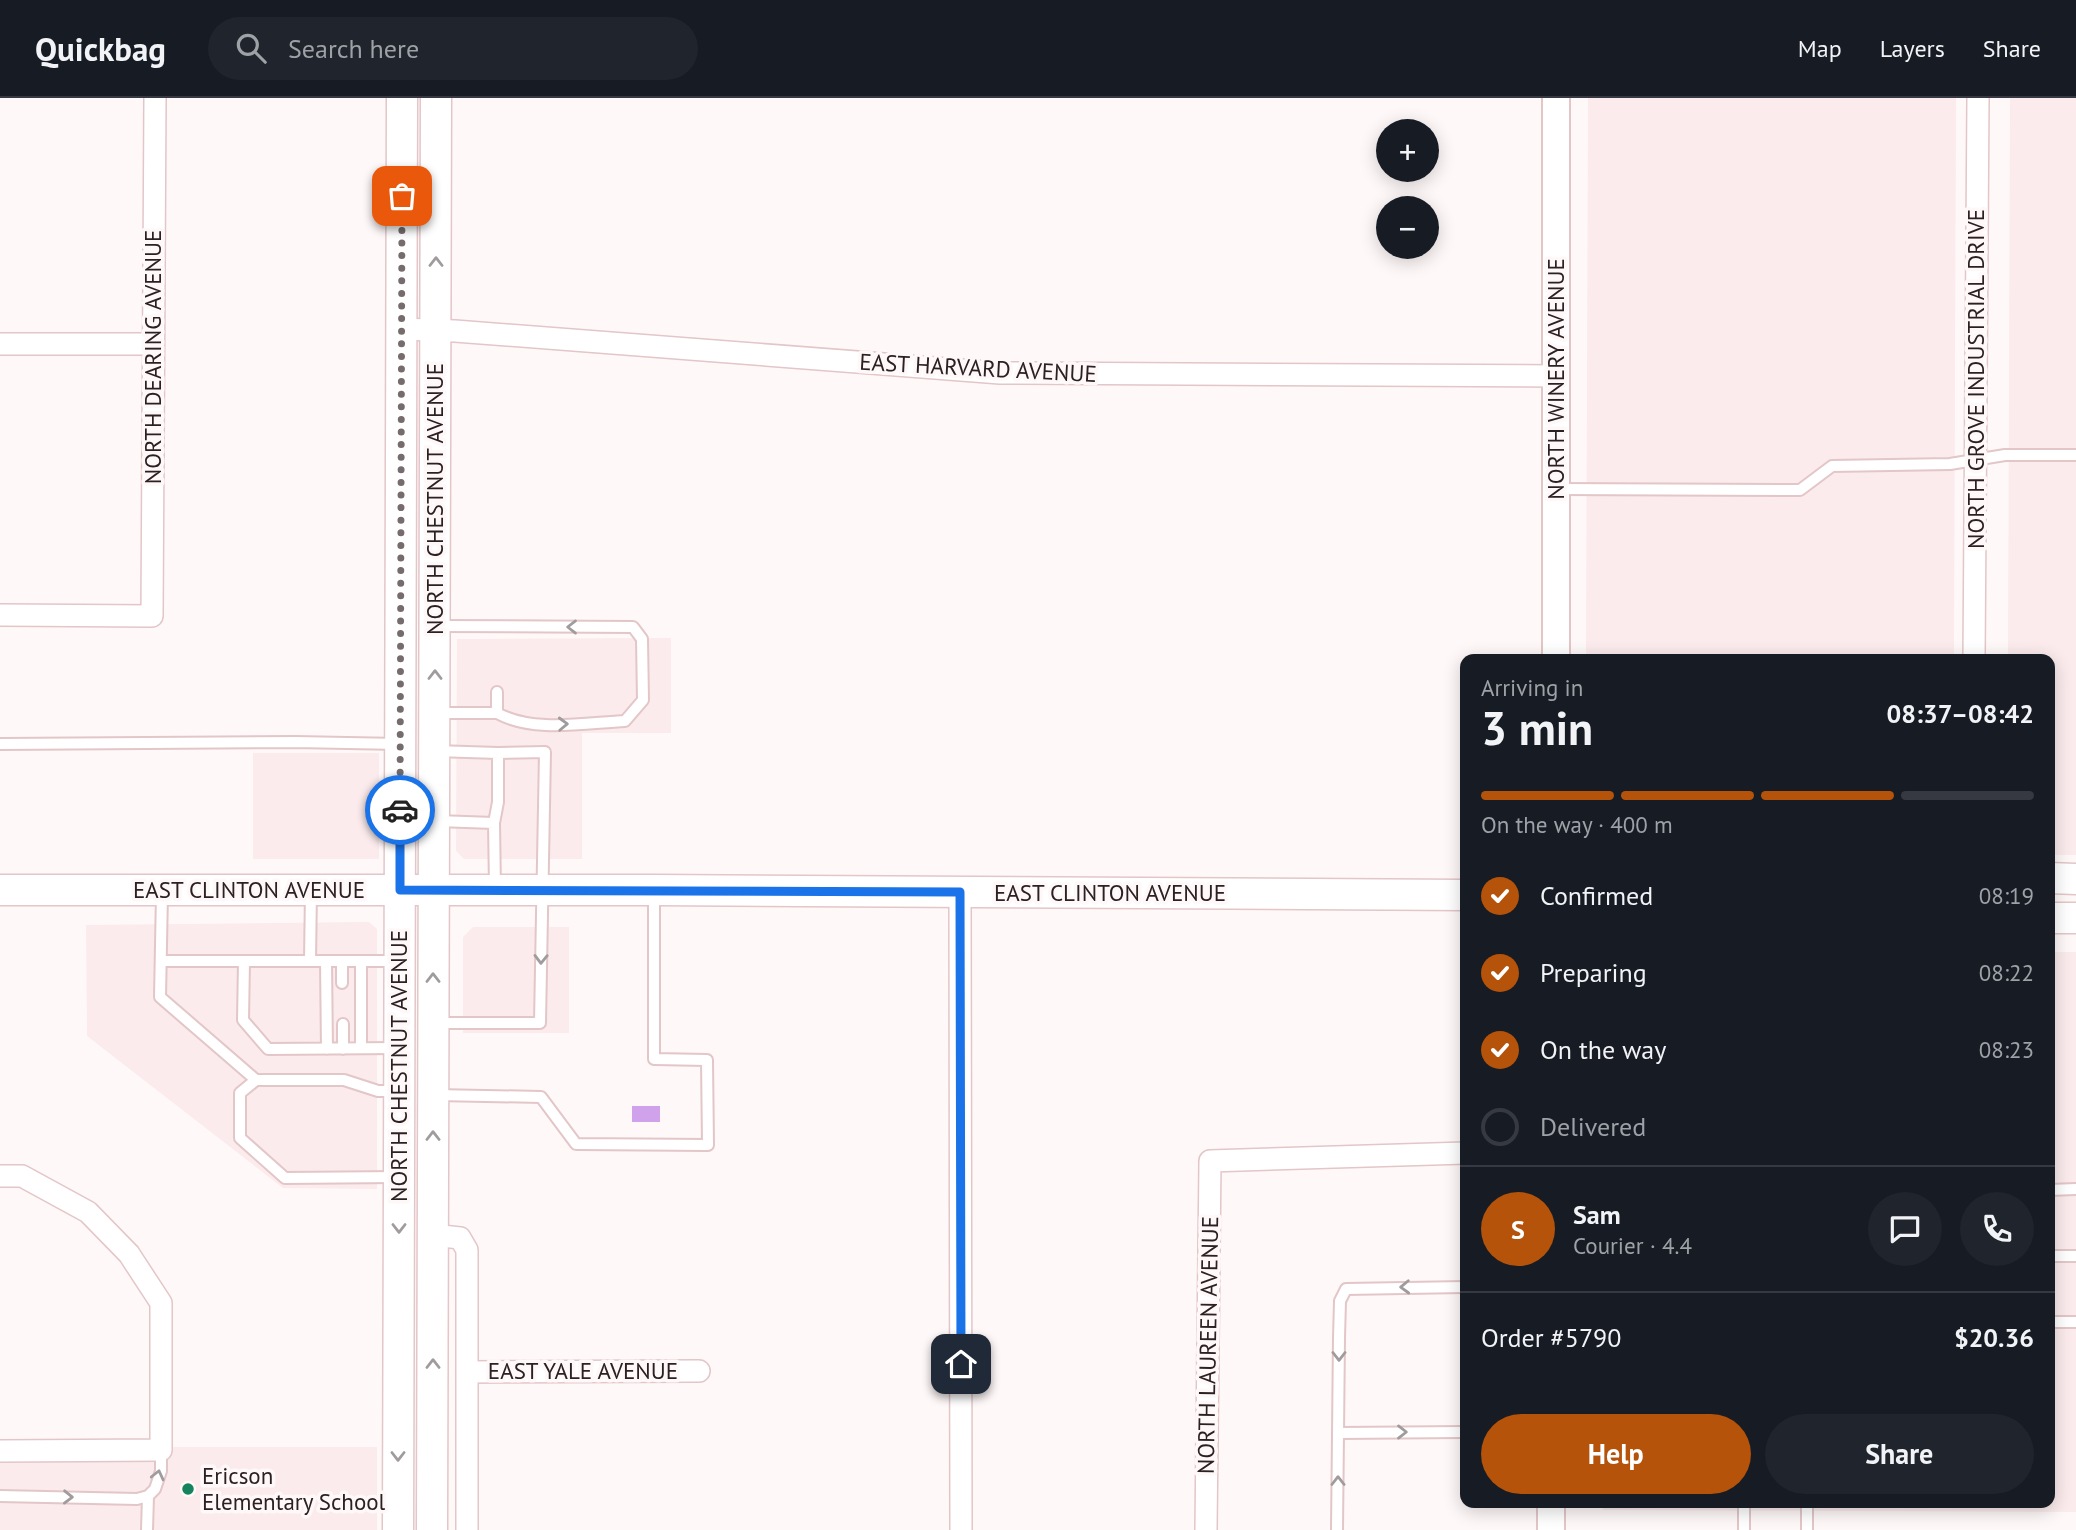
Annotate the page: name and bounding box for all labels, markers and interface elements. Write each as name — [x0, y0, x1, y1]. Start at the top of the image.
search box — [208, 17, 698, 80]
text: Quickbag — [35, 27, 166, 70]
icon: search — [232, 29, 270, 67]
text: Search here — [288, 32, 419, 65]
text: Map — [1798, 33, 1842, 64]
text: Layers — [1880, 33, 1945, 64]
text: Share — [1983, 33, 2041, 64]
map controls — [1376, 119, 1439, 259]
button: + — [1376, 119, 1439, 182]
pin — [372, 166, 432, 226]
icon: bag — [383, 177, 421, 215]
button: − — [1376, 196, 1439, 259]
street label: NORTH GROVE INDUSTRIAL DRIVE — [1961, 209, 1990, 549]
street label: NORTH DEARING AVENUE — [138, 230, 167, 484]
one-way arrow — [428, 256, 444, 266]
street label: NORTH WINERY AVENUE — [1541, 258, 1570, 500]
street label: EAST HARVARD AVENUE — [859, 347, 1097, 388]
street label: NORTH CHESTNUT AVENUE — [420, 363, 449, 635]
one-way arrow — [567, 619, 577, 635]
one-way arrow — [427, 669, 443, 680]
text: Arriving in — [1481, 673, 1583, 702]
text: 08:37–08:42 — [1887, 697, 2034, 730]
text: 3 min — [1481, 698, 1593, 758]
one-way arrow — [557, 716, 568, 731]
courier — [365, 775, 435, 845]
icon: car — [381, 791, 419, 829]
text: On the way · 400 m — [1481, 810, 1673, 839]
street label: EAST CLINTON AVENUE — [133, 875, 365, 904]
icon: check — [1481, 877, 1519, 915]
street label: EAST CLINTON AVENUE — [994, 878, 1226, 907]
text: Confirmed — [1540, 879, 1653, 912]
text: 08:19 — [1979, 881, 2034, 910]
street label: NORTH CHESTNUT AVENUE — [384, 930, 413, 1202]
one-way arrow — [533, 954, 549, 964]
icon: check — [1481, 954, 1519, 992]
text: Preparing — [1540, 956, 1647, 989]
text: 08:22 — [1979, 958, 2034, 987]
one-way arrow — [426, 972, 441, 983]
icon: check — [1481, 1031, 1519, 1069]
text: On the way — [1540, 1033, 1666, 1066]
text: 08:23 — [1979, 1035, 2034, 1064]
text: Delivered — [1540, 1110, 1646, 1143]
one-way arrow — [425, 1131, 441, 1141]
button: chat — [1868, 1192, 1942, 1266]
button: phone — [1960, 1192, 2034, 1266]
text: Sam — [1573, 1198, 1621, 1231]
text: S — [1511, 1213, 1525, 1246]
street label: NORTH LAUREEN AVENUE — [1191, 1216, 1224, 1474]
one-way arrow — [391, 1223, 407, 1234]
text: Courier · 4.4 — [1573, 1231, 1692, 1260]
one-way arrow — [1400, 1280, 1411, 1295]
text: Order #5790 — [1481, 1321, 1621, 1354]
text: $20.36 — [1954, 1321, 2034, 1354]
pin — [931, 1334, 991, 1394]
icon: home — [942, 1345, 980, 1383]
one-way arrow — [1331, 1352, 1347, 1362]
street label: EAST YALE AVENUE — [488, 1356, 678, 1385]
one-way arrow — [425, 1358, 441, 1369]
button: Help — [1481, 1414, 1751, 1494]
button: Share — [1765, 1414, 2034, 1494]
one-way arrow — [1397, 1424, 1407, 1440]
one-way arrow — [390, 1451, 406, 1461]
place label: Ericson Elementary School — [202, 1461, 386, 1516]
one-way arrow — [150, 1469, 165, 1481]
one-way arrow — [1330, 1476, 1346, 1486]
marker: Ericson Elementary School — [180, 1481, 196, 1497]
one-way arrow — [63, 1490, 74, 1505]

